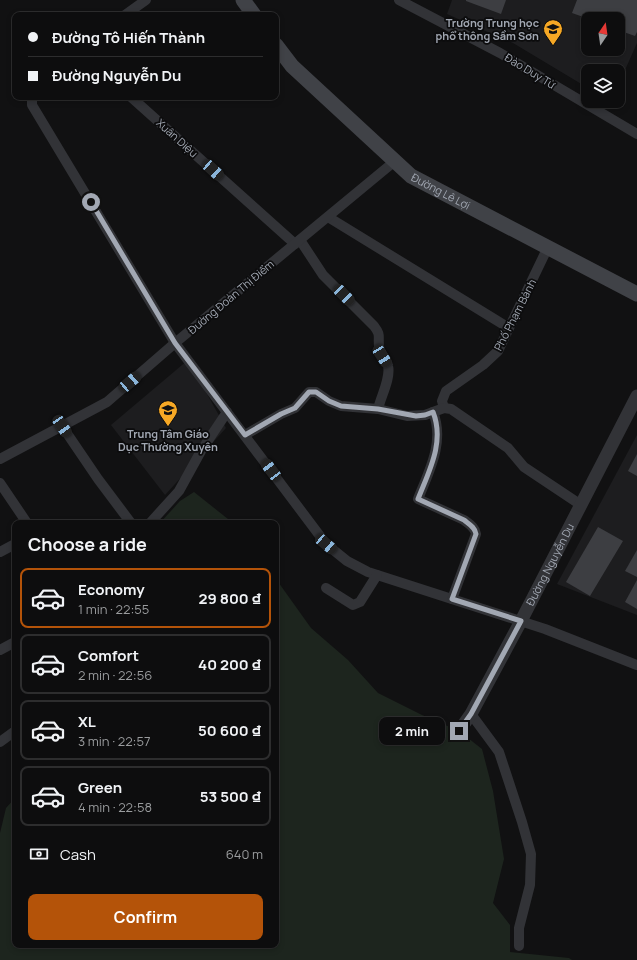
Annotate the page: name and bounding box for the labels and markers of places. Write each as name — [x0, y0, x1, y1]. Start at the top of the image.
place label: Trường Trung học phổ thông Sầm Sơn — [435, 15, 539, 43]
school or university icon: Trường Trung học phổ thông Sầm Sơn — [542, 18, 564, 46]
school or university icon: Trung Tâm Giáo Dục Thường Xuyên — [157, 399, 179, 427]
place label: Trung Tâm Giáo Dục Thường Xuyên — [118, 426, 218, 454]

